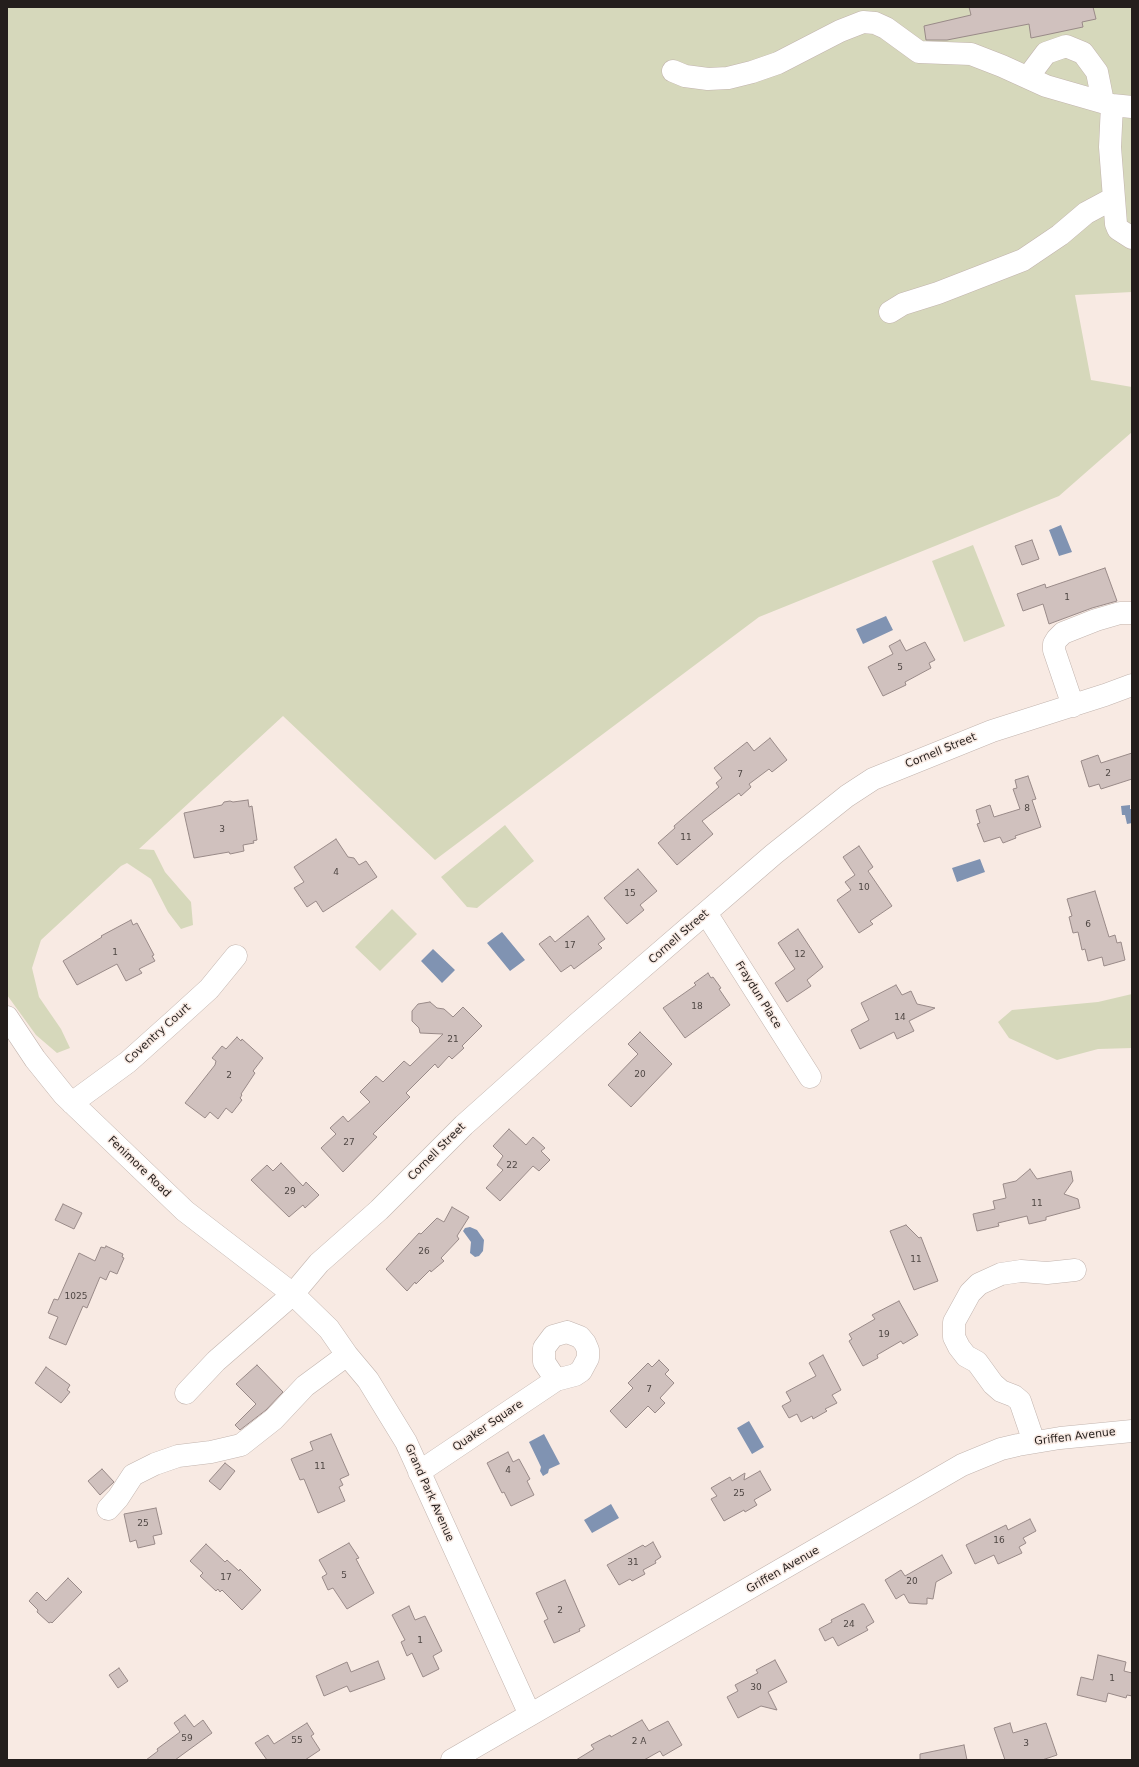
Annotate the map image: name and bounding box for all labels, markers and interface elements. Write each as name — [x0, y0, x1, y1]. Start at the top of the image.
house number: 1 — [1064, 593, 1070, 603]
house number: 5 — [897, 663, 903, 673]
street label: Cornell Street — [904, 731, 978, 771]
house number: 2 — [1105, 769, 1111, 779]
house number: 7 — [737, 770, 743, 780]
house number: 8 — [1024, 804, 1030, 814]
house number: 3 — [219, 825, 225, 835]
house number: 11 — [680, 833, 692, 843]
house number: 4 — [333, 868, 339, 878]
house number: 10 — [858, 883, 870, 893]
house number: 15 — [624, 889, 636, 899]
street label: Cornell Street — [646, 907, 712, 967]
house number: 6 — [1085, 920, 1091, 930]
house number: 17 — [564, 941, 576, 951]
house number: 1 — [112, 948, 118, 958]
house number: 12 — [794, 950, 806, 960]
street label: Fraydun Place — [732, 959, 784, 1031]
street label: Coventry Court — [122, 1001, 194, 1067]
house number: 18 — [691, 1002, 703, 1012]
house number: 14 — [894, 1013, 906, 1023]
house number: 21 — [447, 1035, 459, 1045]
house number: 20 — [634, 1070, 646, 1080]
house number: 2 — [226, 1071, 232, 1081]
street label: Cornell Street — [406, 1121, 468, 1183]
street label: Fenimore Road — [105, 1134, 173, 1200]
house number: 27 — [343, 1138, 355, 1148]
house number: 22 — [506, 1161, 518, 1171]
house number: 29 — [284, 1187, 296, 1197]
house number: 11 — [1031, 1199, 1043, 1209]
house number: 26 — [418, 1247, 430, 1257]
house number: 11 — [910, 1255, 922, 1265]
house number: 1025 — [65, 1292, 87, 1302]
house number: 19 — [878, 1330, 890, 1340]
house number: 7 — [646, 1385, 652, 1395]
street label: Quaker Square — [450, 1398, 526, 1454]
street label: Griffen Avenue — [1034, 1425, 1116, 1449]
street label: Grand Park Avenue — [402, 1442, 456, 1544]
house number: 11 — [314, 1462, 326, 1472]
house number: 4 — [505, 1466, 511, 1476]
house number: 25 — [733, 1489, 745, 1499]
house number: 25 — [137, 1519, 149, 1529]
house number: 16 — [993, 1536, 1005, 1546]
street label: Griffen Avenue — [744, 1544, 822, 1596]
house number: 31 — [627, 1558, 639, 1568]
house number: 5 — [341, 1571, 347, 1581]
house number: 17 — [220, 1573, 232, 1583]
house number: 20 — [906, 1577, 918, 1587]
house number: 2 — [557, 1606, 563, 1616]
house number: 24 — [843, 1620, 855, 1630]
house number: 1 — [417, 1636, 423, 1646]
house number: 1 — [1109, 1674, 1115, 1684]
house number: 30 — [750, 1683, 762, 1693]
house number: 59 — [181, 1734, 193, 1744]
house number: 55 — [291, 1736, 303, 1746]
house number: 2 A — [632, 1737, 646, 1747]
house number: 3 — [1023, 1739, 1029, 1749]

